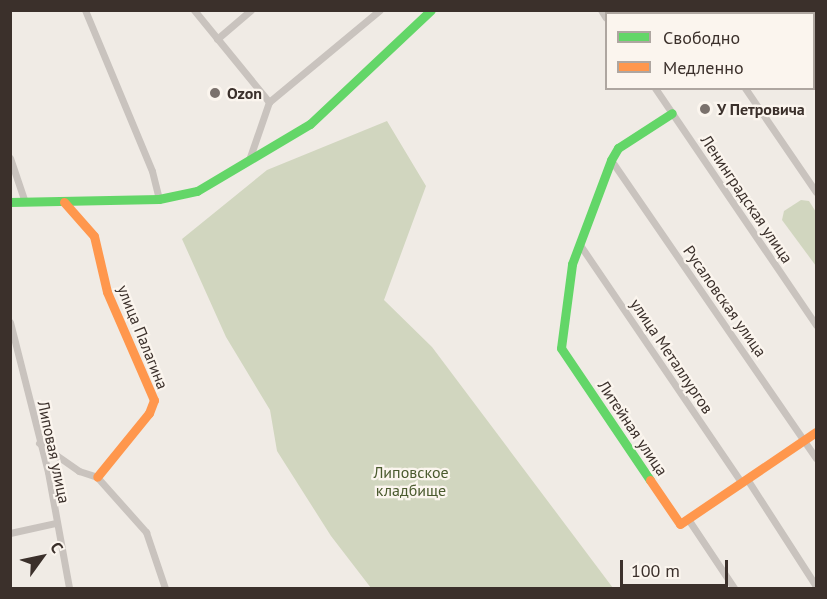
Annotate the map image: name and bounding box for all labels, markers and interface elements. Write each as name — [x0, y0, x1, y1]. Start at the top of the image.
legend — [605, 12, 815, 90]
text: Свободно — [663, 26, 740, 49]
text: Медленно — [663, 56, 744, 79]
place label: Ozon — [227, 83, 262, 103]
marker: Ozon — [208, 86, 222, 100]
place label: У Петровича — [717, 99, 805, 119]
marker: У Петровича — [698, 102, 712, 116]
street label: Ленинградская улица — [697, 131, 797, 267]
street label: Русаловская улица — [679, 242, 771, 360]
street label: улица Палагина — [113, 282, 173, 392]
street label: улица Металлургов — [626, 295, 718, 417]
street label: Литейная улица — [594, 377, 672, 479]
street label: Липовая улица — [34, 399, 74, 505]
park label: Липовское кладбище — [373, 462, 449, 500]
north arrow — [12, 527, 72, 587]
text: С — [46, 538, 68, 556]
scale bar — [623, 548, 731, 586]
text: 100 m — [631, 559, 680, 582]

